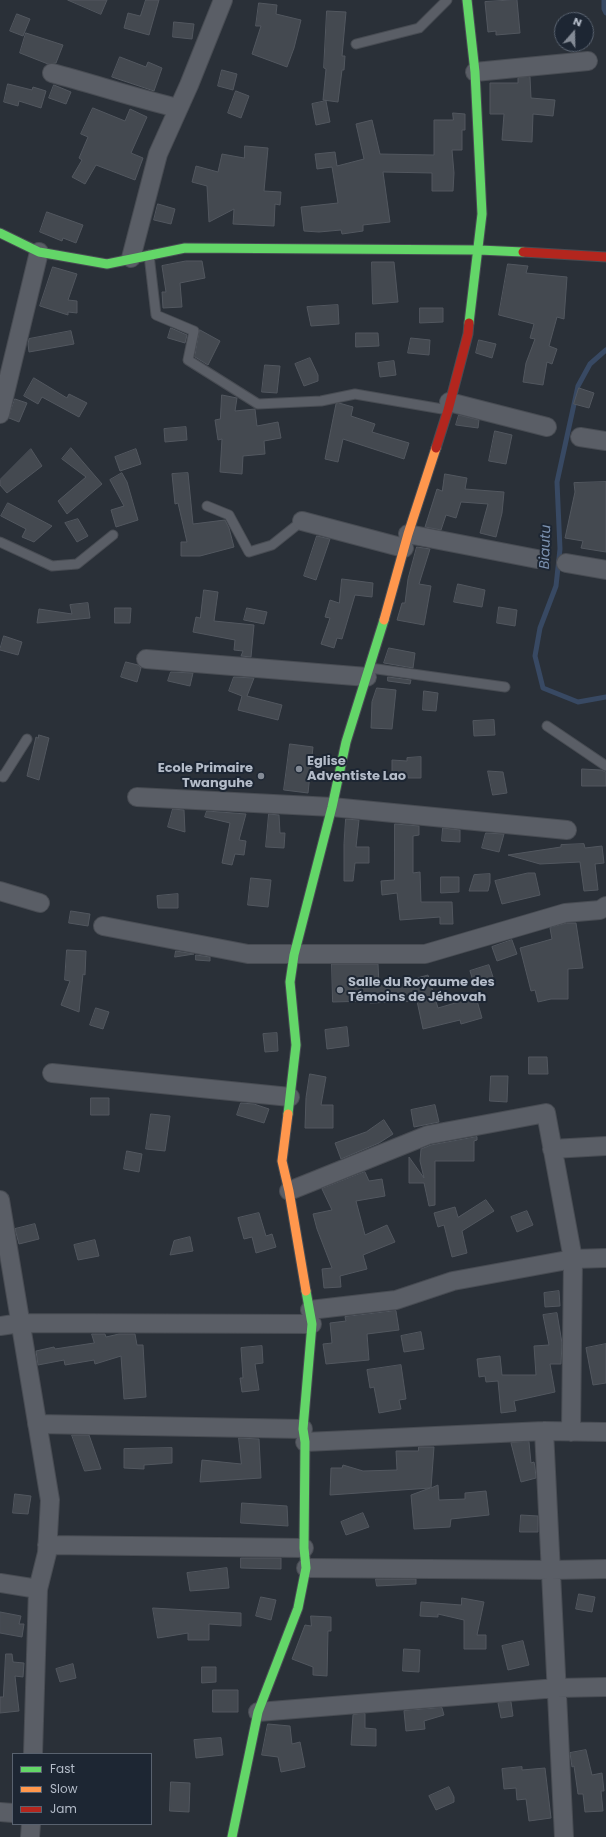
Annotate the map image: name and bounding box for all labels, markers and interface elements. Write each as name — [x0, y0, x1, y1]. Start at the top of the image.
north arrow — [554, 12, 594, 52]
text: N — [571, 13, 584, 31]
water label: Biautu — [537, 524, 555, 570]
place label: Eglise Adventiste Lao — [307, 754, 406, 785]
place label: Ecole Primaire Twanguhe — [158, 761, 253, 792]
marker: Eglise Adventiste Lao — [294, 764, 304, 774]
marker: Ecole Primaire Twanguhe — [256, 771, 266, 781]
place label: Salle du Royaume des Témoins de Jéhovah — [348, 975, 495, 1006]
marker: Salle du Royaume des Témoins de Jéhovah — [335, 985, 345, 995]
legend — [12, 1753, 152, 1825]
text: Fast — [50, 1760, 75, 1777]
text: Slow — [50, 1780, 78, 1797]
text: Jam — [50, 1800, 77, 1817]

